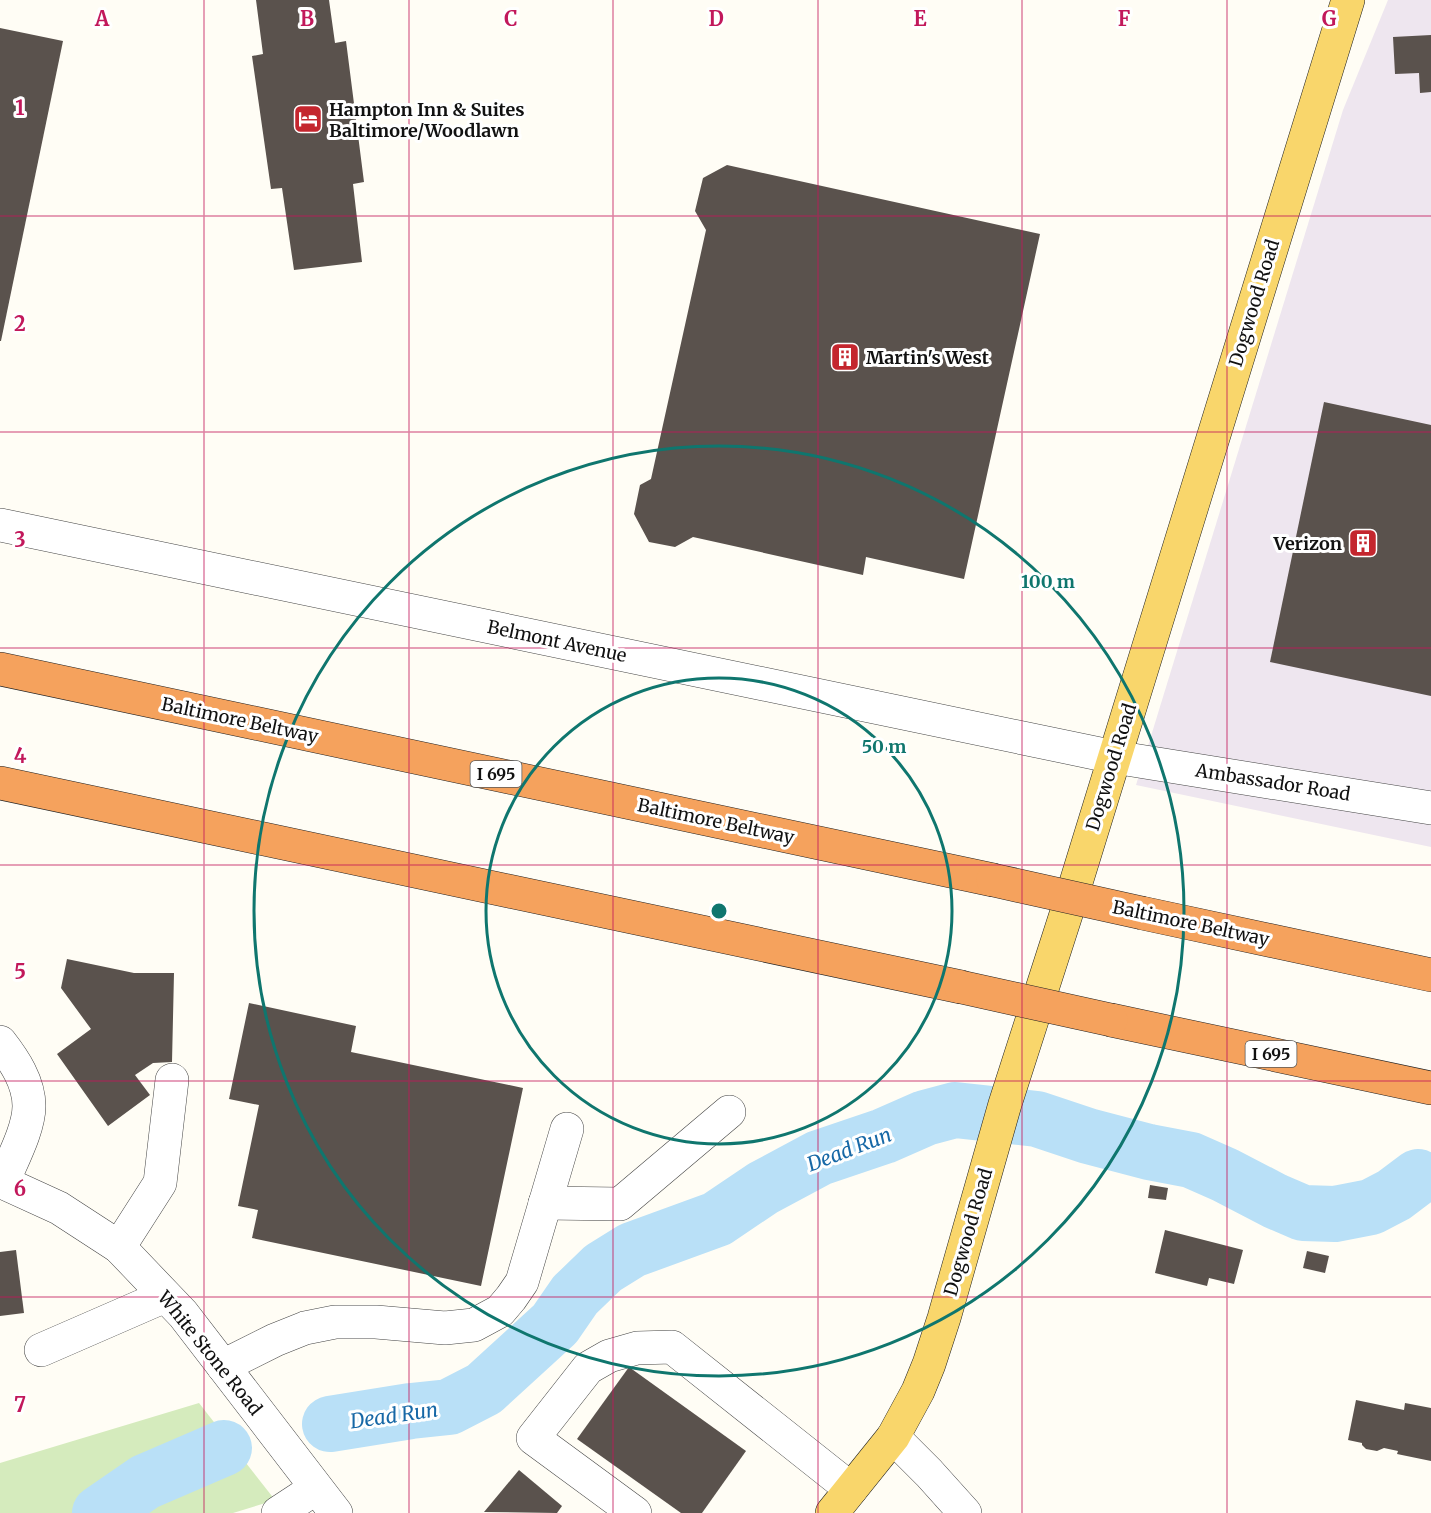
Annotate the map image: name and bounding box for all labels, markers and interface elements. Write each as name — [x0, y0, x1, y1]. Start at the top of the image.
text: A — [94, 6, 110, 31]
text: B — [300, 6, 314, 31]
text: C — [504, 6, 518, 31]
text: D — [708, 6, 724, 31]
text: E — [913, 6, 927, 31]
text: F — [1118, 6, 1131, 31]
text: G — [1322, 6, 1337, 31]
text: 1 — [15, 95, 25, 120]
place label: Hampton Inn & Suites Baltimore/Woodlawn — [329, 98, 525, 142]
hotel icon: Hampton Inn & Suites Baltimore/Woodlawn — [292, 103, 324, 135]
street label: Dogwood Road — [1224, 236, 1284, 369]
text: 2 — [14, 311, 26, 336]
building icon: Martin's West — [829, 341, 861, 373]
place label: Martin's West — [866, 346, 990, 369]
text: 3 — [14, 527, 26, 552]
building icon: Verizon — [1347, 527, 1379, 559]
place label: Verizon — [1273, 532, 1342, 555]
text: 100 m — [1021, 570, 1075, 593]
street label: Belmont Avenue — [485, 615, 629, 667]
street label: Baltimore Beltway — [160, 692, 321, 748]
street label: Dogwood Road — [1081, 700, 1141, 833]
text: 50 m — [862, 735, 906, 758]
text: 4 — [14, 743, 27, 768]
street label: Ambassador Road — [1193, 758, 1352, 806]
road number: I 695 — [470, 761, 522, 787]
street label: Baltimore Beltway — [636, 793, 797, 849]
street label: Baltimore Beltway — [1111, 895, 1272, 951]
centre of rings — [709, 901, 729, 921]
text: 5 — [14, 959, 26, 984]
road number: I 695 — [1246, 1041, 1296, 1067]
water label: Dead Run — [802, 1121, 895, 1177]
street label: Dogwood Road — [939, 1165, 997, 1299]
text: 6 — [14, 1176, 26, 1201]
street label: White Stone Road — [152, 1285, 267, 1420]
text: 7 — [14, 1392, 26, 1417]
water label: Dead Run — [347, 1396, 440, 1434]

